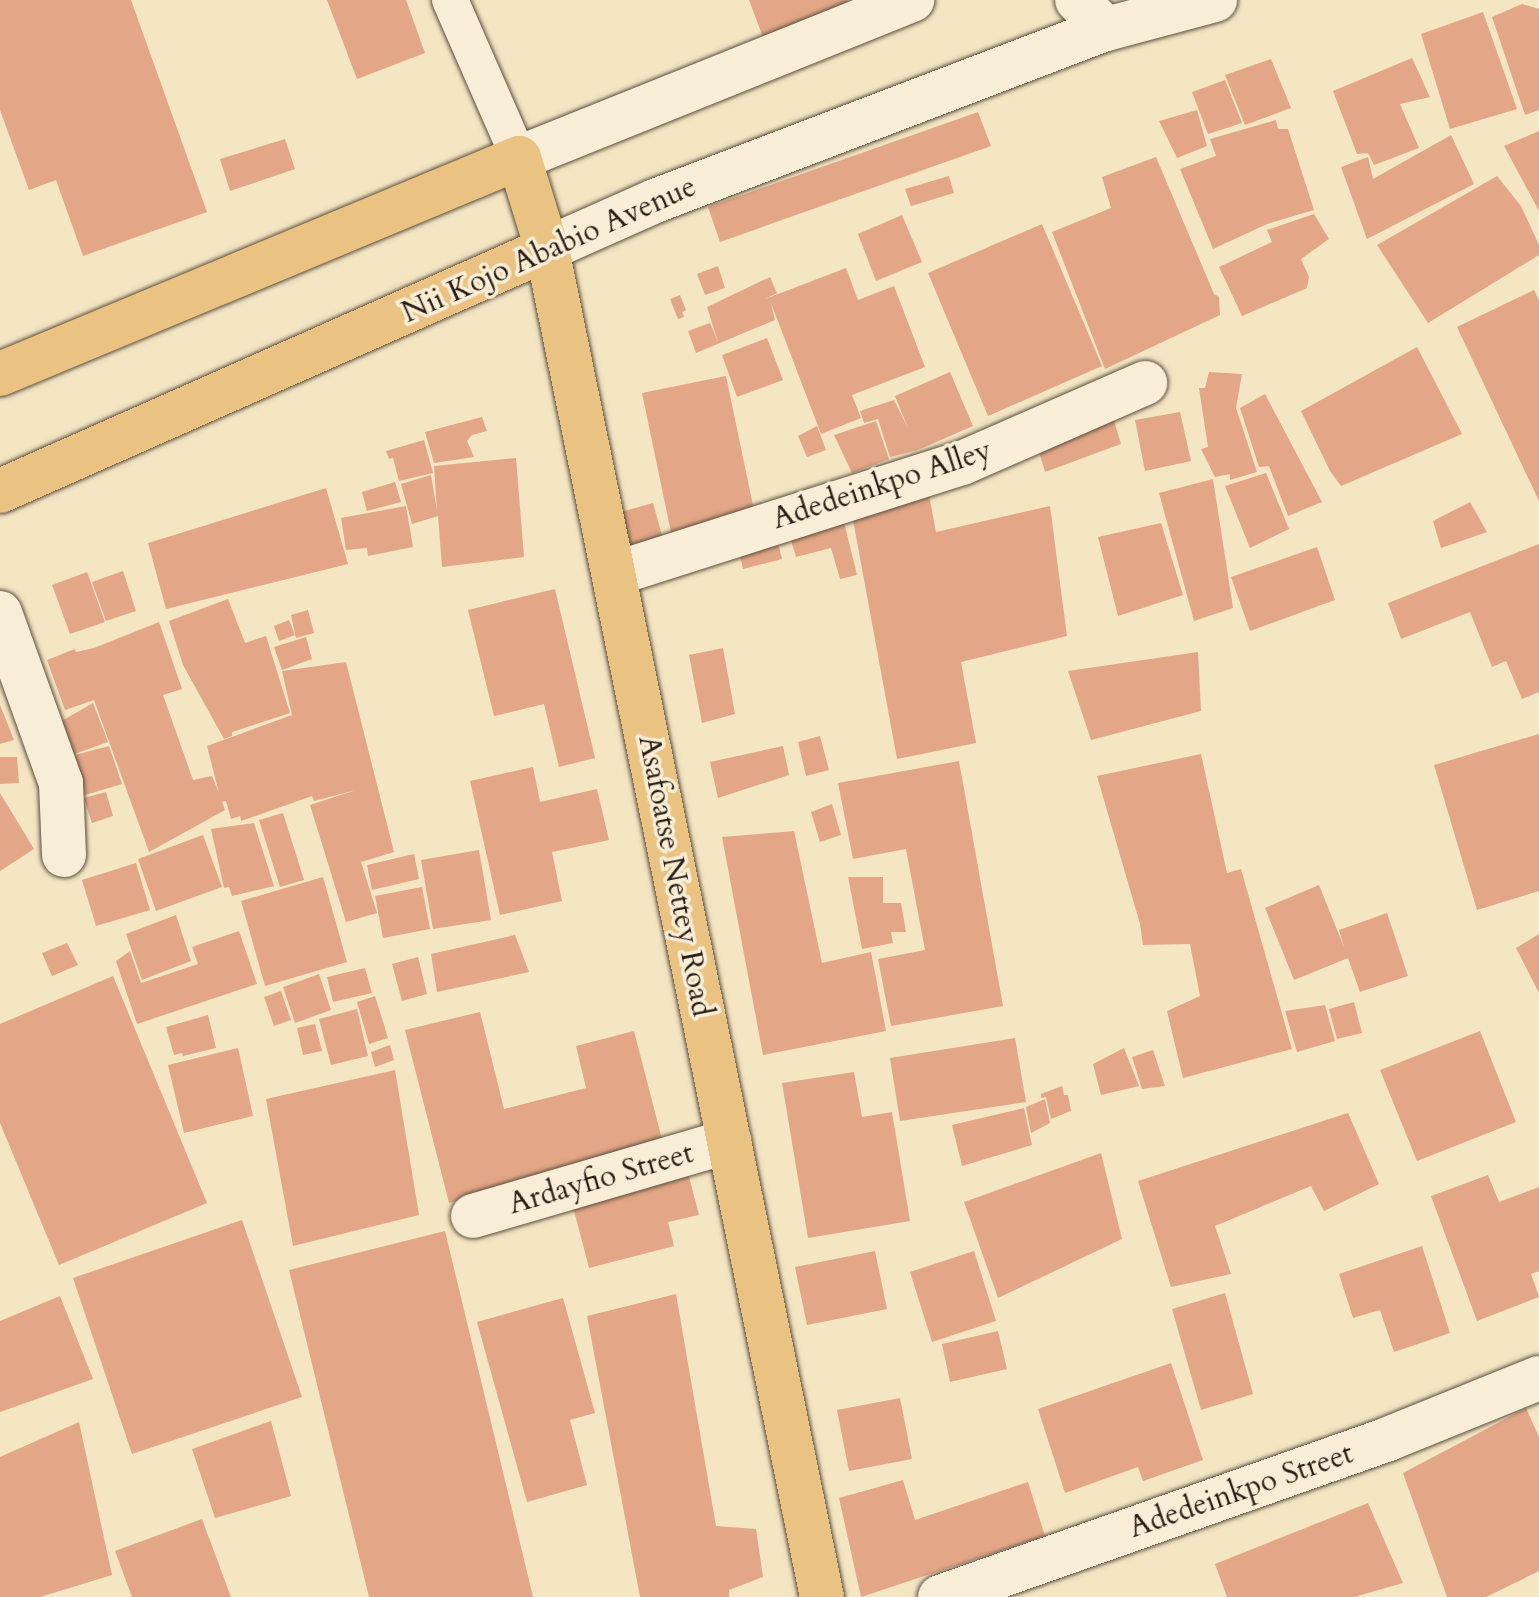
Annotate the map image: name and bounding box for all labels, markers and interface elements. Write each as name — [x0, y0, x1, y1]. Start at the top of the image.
street label: Nii Kojo Ababio Avenue — [396, 169, 702, 331]
street label: Adedeinkpo Alley — [768, 433, 996, 537]
street label: Asafoatse Nettey Road — [630, 732, 720, 1020]
street label: Ardayfio Street — [505, 1135, 697, 1223]
street label: Adedeinkpo Street — [1124, 1436, 1358, 1546]

